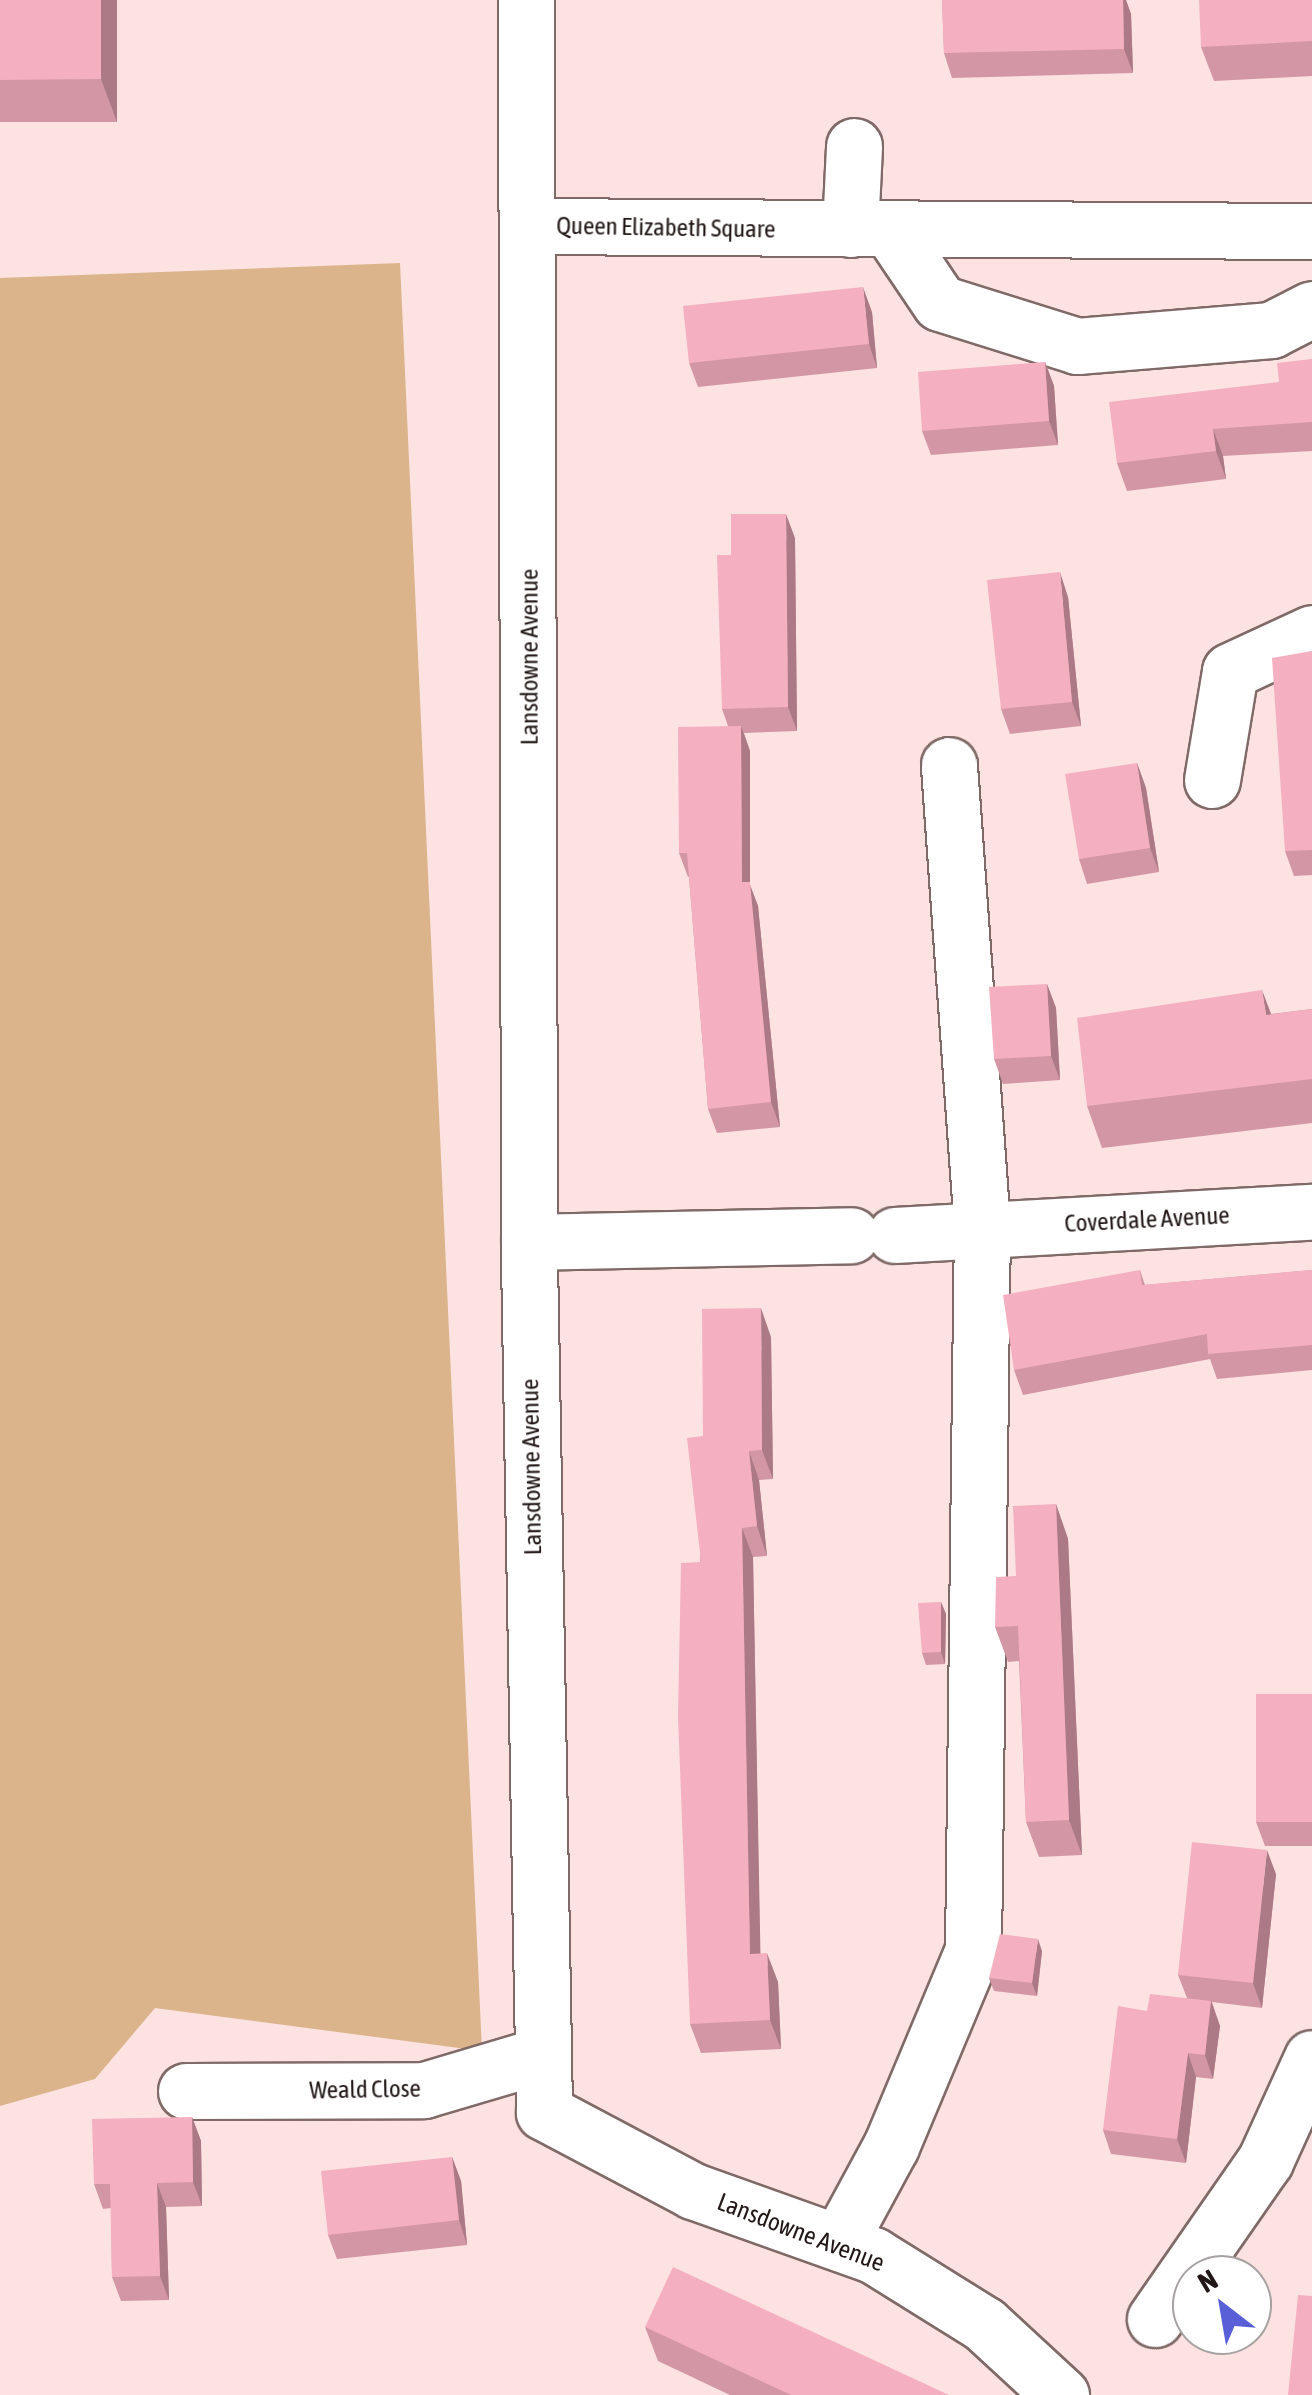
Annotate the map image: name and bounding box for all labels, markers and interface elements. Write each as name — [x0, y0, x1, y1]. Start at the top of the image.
street label: Queen Elizabeth Square — [556, 210, 776, 244]
street label: Lansdowne Avenue — [514, 569, 544, 745]
street label: Coverdale Avenue — [1064, 1200, 1230, 1238]
street label: Lansdowne Avenue — [514, 1378, 548, 1556]
street label: Weald Close — [309, 2073, 421, 2105]
street label: Lansdowne Avenue — [713, 2186, 889, 2278]
north arrow — [1172, 2255, 1272, 2355]
text: N — [1192, 2263, 1223, 2299]

